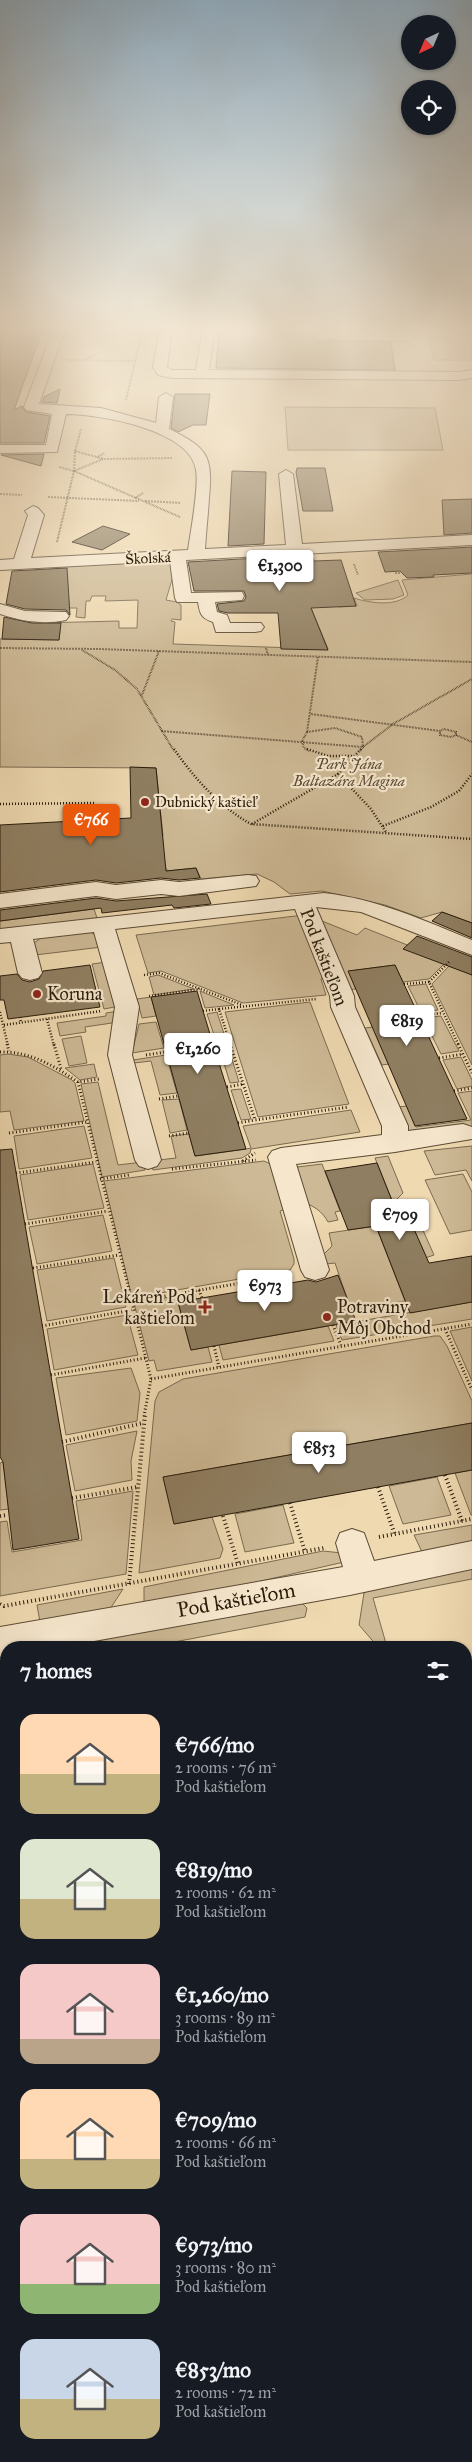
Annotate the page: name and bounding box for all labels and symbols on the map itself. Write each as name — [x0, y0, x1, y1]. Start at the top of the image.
north arrow — [401, 15, 456, 70]
street label: Školská — [125, 547, 172, 568]
pin: €1,300 — [239, 550, 321, 592]
park label: Park Jána Baltazára Magina — [292, 755, 405, 790]
place label: Dubnický kaštieľ — [155, 793, 258, 811]
marker: Dubnický kaštieľ — [139, 796, 151, 808]
pin: €766 — [61, 804, 121, 846]
street label: Pod kaštieľom — [295, 905, 353, 1009]
place label: Koruna — [47, 983, 103, 1005]
marker: Koruna — [31, 988, 43, 1000]
pin: €819 — [377, 1004, 437, 1047]
pin: €1,260 — [157, 1032, 239, 1075]
pin: €709 — [370, 1198, 430, 1241]
pin: €973 — [235, 1270, 295, 1312]
place label: Lekáreň Pod kaštieľom — [102, 1286, 195, 1329]
place label: Potraviny Môj Obchod — [337, 1296, 431, 1339]
marker: Lekáreň Pod kaštieľom — [199, 1301, 211, 1313]
marker: Potraviny Môj Obchod — [321, 1311, 333, 1323]
pin: €853 — [289, 1432, 349, 1474]
street label: Pod kaštieľom — [175, 1577, 298, 1623]

